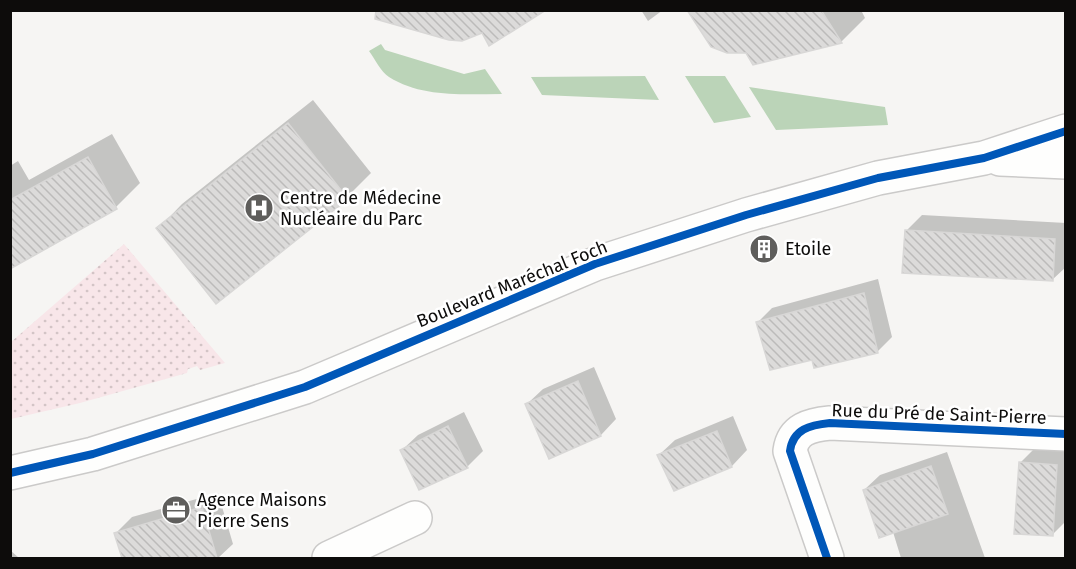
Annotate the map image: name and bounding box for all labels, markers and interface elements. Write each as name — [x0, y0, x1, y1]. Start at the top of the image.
place label: Centre de Médecine Nucléaire du Parc — [280, 187, 441, 230]
hospital icon: Centre de Médecine Nucléaire du Parc — [243, 192, 275, 224]
building icon: Etoile — [748, 233, 780, 265]
street label: Boulevard Maréchal Foch — [413, 236, 611, 332]
place label: Etoile — [785, 238, 831, 260]
street label: Rue du Pré de Saint-Pierre — [831, 399, 1047, 429]
place label: Agence Maisons Pierre Sens — [197, 489, 326, 532]
office icon: Agence Maisons Pierre Sens — [160, 494, 192, 526]

